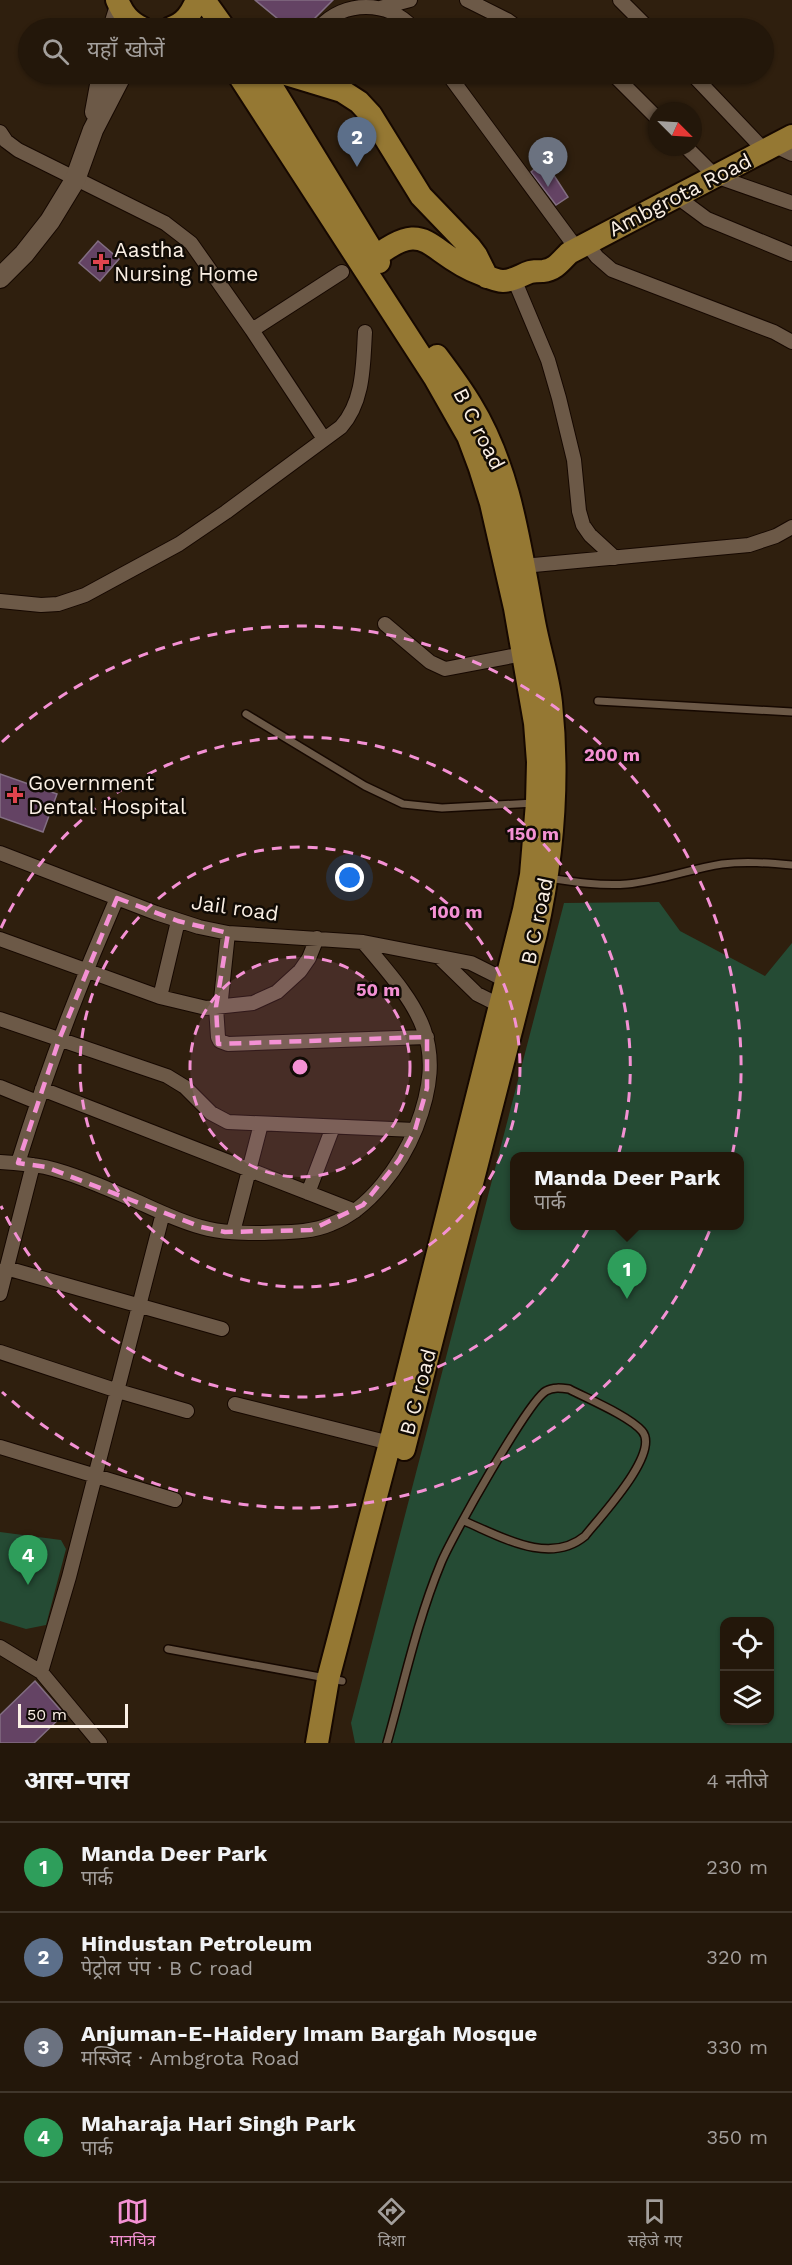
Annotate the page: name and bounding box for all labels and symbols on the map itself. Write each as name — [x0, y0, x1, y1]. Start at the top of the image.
north arrow — [648, 102, 702, 156]
pin: 2 — [338, 118, 376, 167]
pin: 3 — [528, 138, 568, 187]
street label: Ambgrota Road — [604, 148, 756, 241]
place label: Aastha Nursing Home — [114, 237, 258, 286]
marker: Aastha Nursing Home — [92, 253, 110, 271]
street label: B C road — [448, 384, 511, 474]
text: 200 m — [584, 744, 640, 765]
place label: Government Dental Hospital — [28, 770, 187, 819]
marker: Government Dental Hospital — [6, 786, 24, 804]
text: 150 m — [507, 823, 559, 844]
your location — [335, 863, 364, 892]
street label: B C road — [515, 875, 558, 967]
street label: Jail road — [190, 889, 280, 926]
text: 100 m — [429, 901, 483, 922]
text: 50 m — [356, 979, 400, 1000]
centre of rings — [290, 1057, 310, 1077]
pin: 1 — [608, 1250, 646, 1299]
street label: B C road — [394, 1346, 441, 1438]
pin: 4 — [9, 1536, 48, 1585]
scale bar — [18, 1701, 128, 1728]

